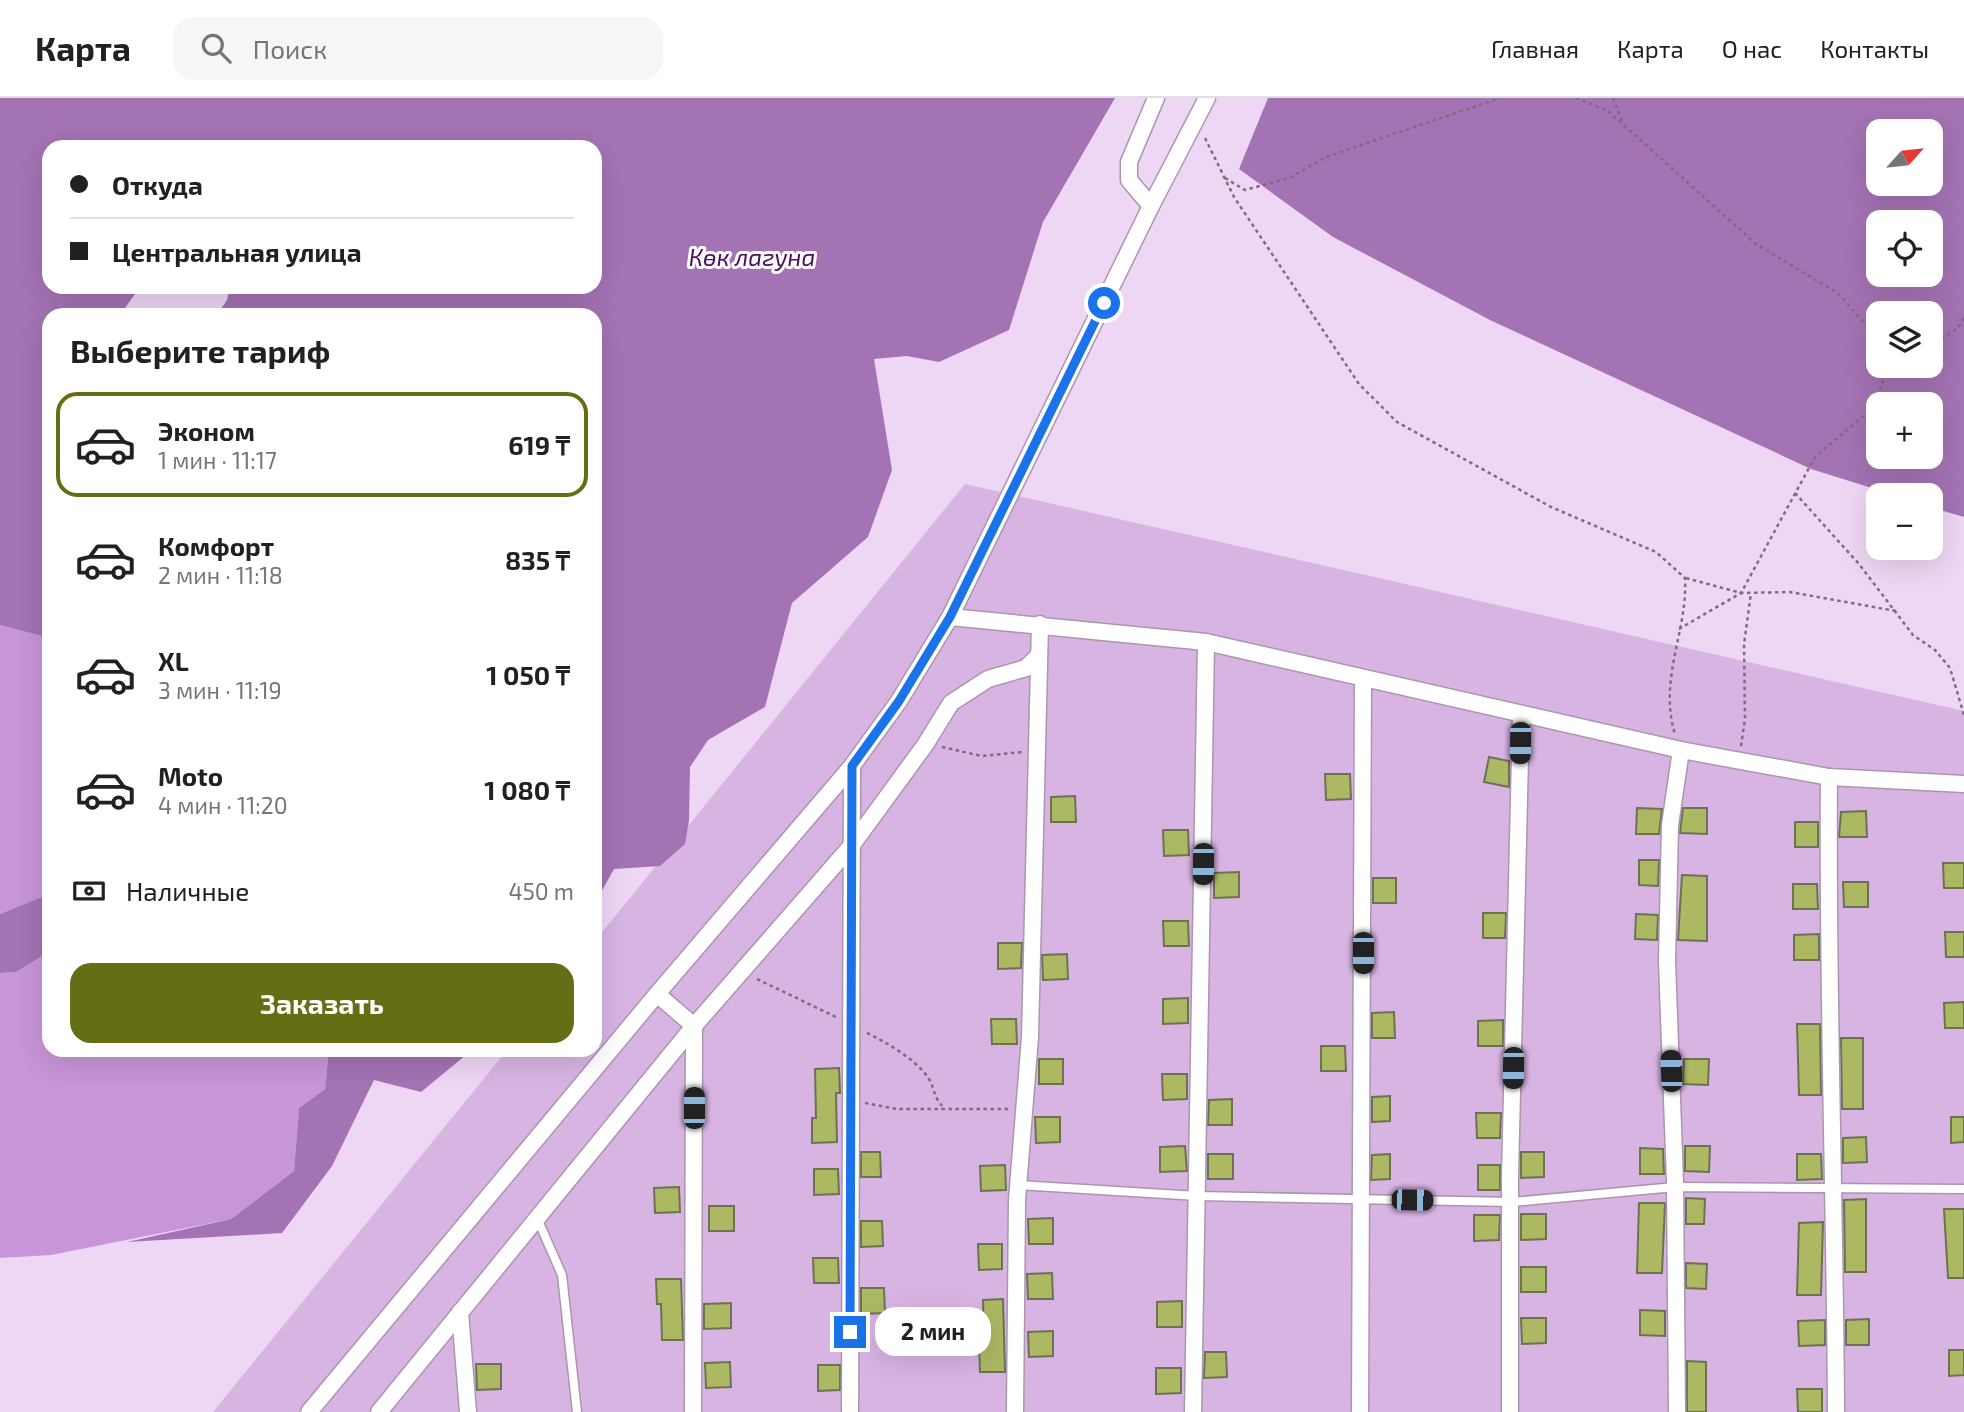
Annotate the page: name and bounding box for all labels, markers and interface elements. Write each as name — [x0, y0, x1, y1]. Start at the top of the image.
search box — [173, 17, 663, 80]
text: Карта — [35, 28, 131, 68]
icon: search — [197, 29, 235, 67]
text: Поиск — [253, 33, 327, 64]
text: Главная — [1491, 34, 1579, 63]
text: Карта — [1617, 34, 1684, 63]
text: О нас — [1722, 34, 1782, 63]
text: Контакты — [1820, 34, 1929, 63]
north arrow — [1866, 119, 1942, 196]
map controls — [1866, 119, 1943, 560]
text: Откуда — [112, 169, 203, 200]
button: locate — [1866, 210, 1943, 287]
text: Центральная улица — [112, 236, 362, 267]
water label: Көк лагуна — [689, 242, 815, 271]
route start — [1088, 287, 1120, 319]
button: layers — [1866, 301, 1943, 378]
text: Выберите тариф — [70, 331, 330, 369]
button: + — [1866, 392, 1943, 469]
icon: car — [74, 413, 137, 476]
text: Эконом — [158, 415, 255, 446]
text: 619 ₸ — [508, 429, 570, 460]
text: 1 мин · 11:17 — [158, 446, 277, 474]
button: − — [1866, 483, 1943, 560]
icon: car — [74, 528, 137, 591]
text: Комфорт — [158, 530, 274, 561]
text: 835 ₸ — [505, 544, 570, 575]
text: 2 мин · 11:18 — [158, 561, 283, 589]
icon: car — [74, 643, 137, 706]
text: XL — [158, 645, 189, 676]
text: 1 050 ₸ — [486, 659, 570, 690]
text: 3 мин · 11:19 — [158, 676, 282, 704]
car — [1510, 722, 1531, 764]
icon: car — [74, 758, 137, 821]
text: Moto — [158, 760, 223, 791]
text: 1 080 ₸ — [484, 774, 570, 805]
text: 4 мин · 11:20 — [158, 791, 288, 819]
car — [1193, 843, 1214, 885]
icon: cash — [70, 872, 108, 910]
text: Наличные — [126, 875, 249, 906]
text: 450 m — [508, 877, 574, 905]
car — [1353, 932, 1374, 974]
button: Заказать — [70, 963, 574, 1043]
car — [1503, 1047, 1524, 1089]
car — [1660, 1050, 1683, 1092]
car — [684, 1087, 705, 1129]
car — [1391, 1189, 1434, 1211]
callout: 2 мин — [874, 1308, 990, 1356]
route end — [834, 1316, 866, 1348]
text: 2 мин — [901, 1317, 965, 1345]

